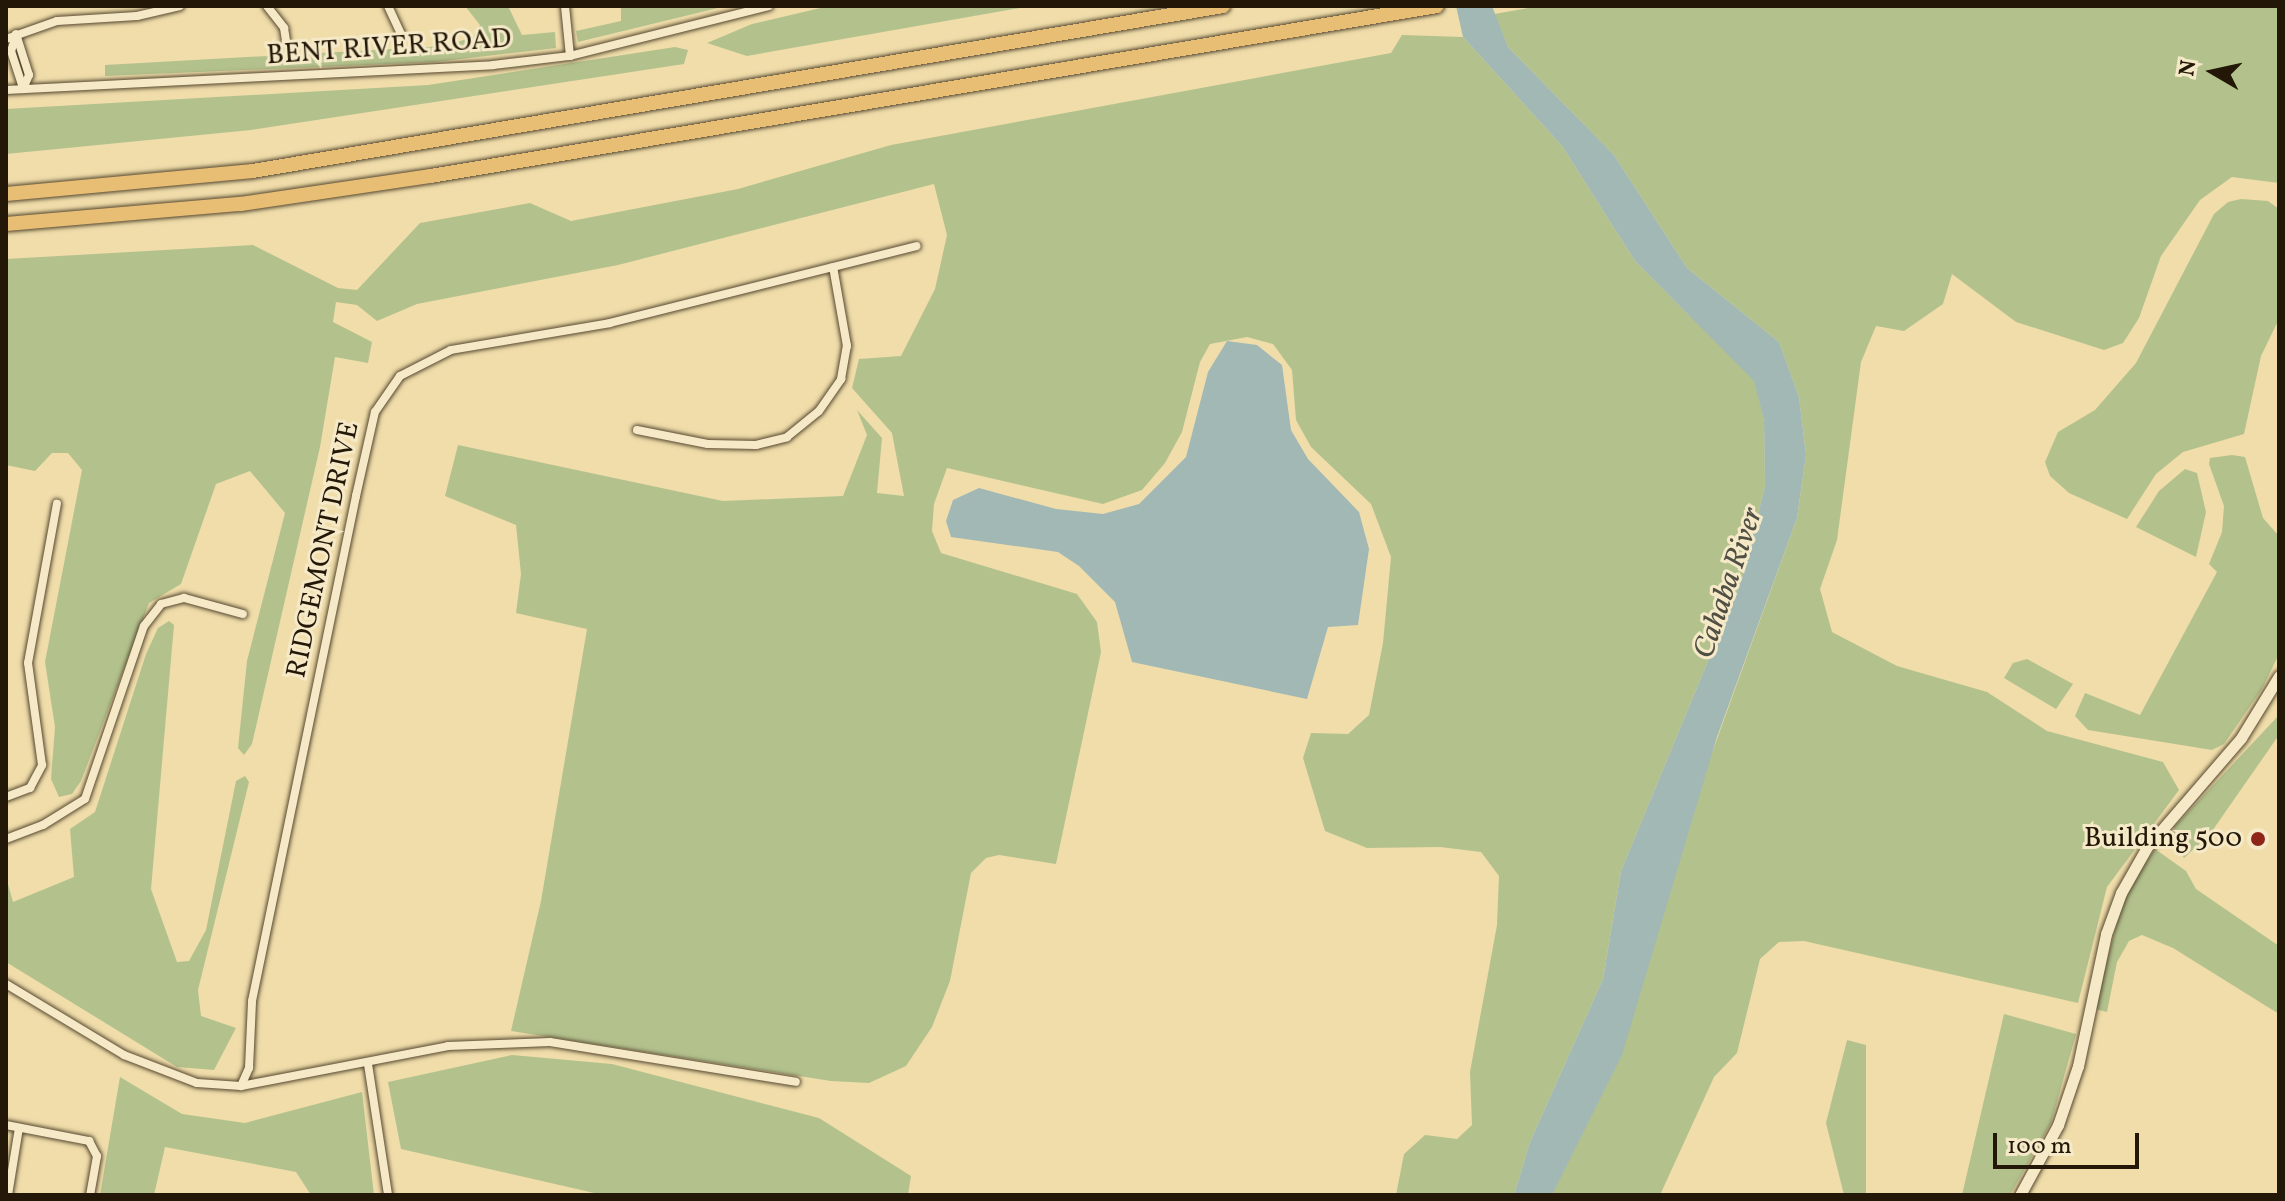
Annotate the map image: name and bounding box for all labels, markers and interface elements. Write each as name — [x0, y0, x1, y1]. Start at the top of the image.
street label: BENT RIVER ROAD — [265, 23, 513, 73]
north arrow — [2173, 32, 2253, 112]
text: N — [2172, 58, 2205, 78]
street label: RIDGEMONT DRIVE — [280, 419, 368, 681]
water label: Cahaba River — [1686, 503, 1772, 663]
place label: Building 500 — [2084, 822, 2242, 856]
marker: Building 500 — [2249, 830, 2267, 848]
scale bar — [1997, 1117, 2143, 1167]
text: 100 m — [2007, 1130, 2072, 1164]

